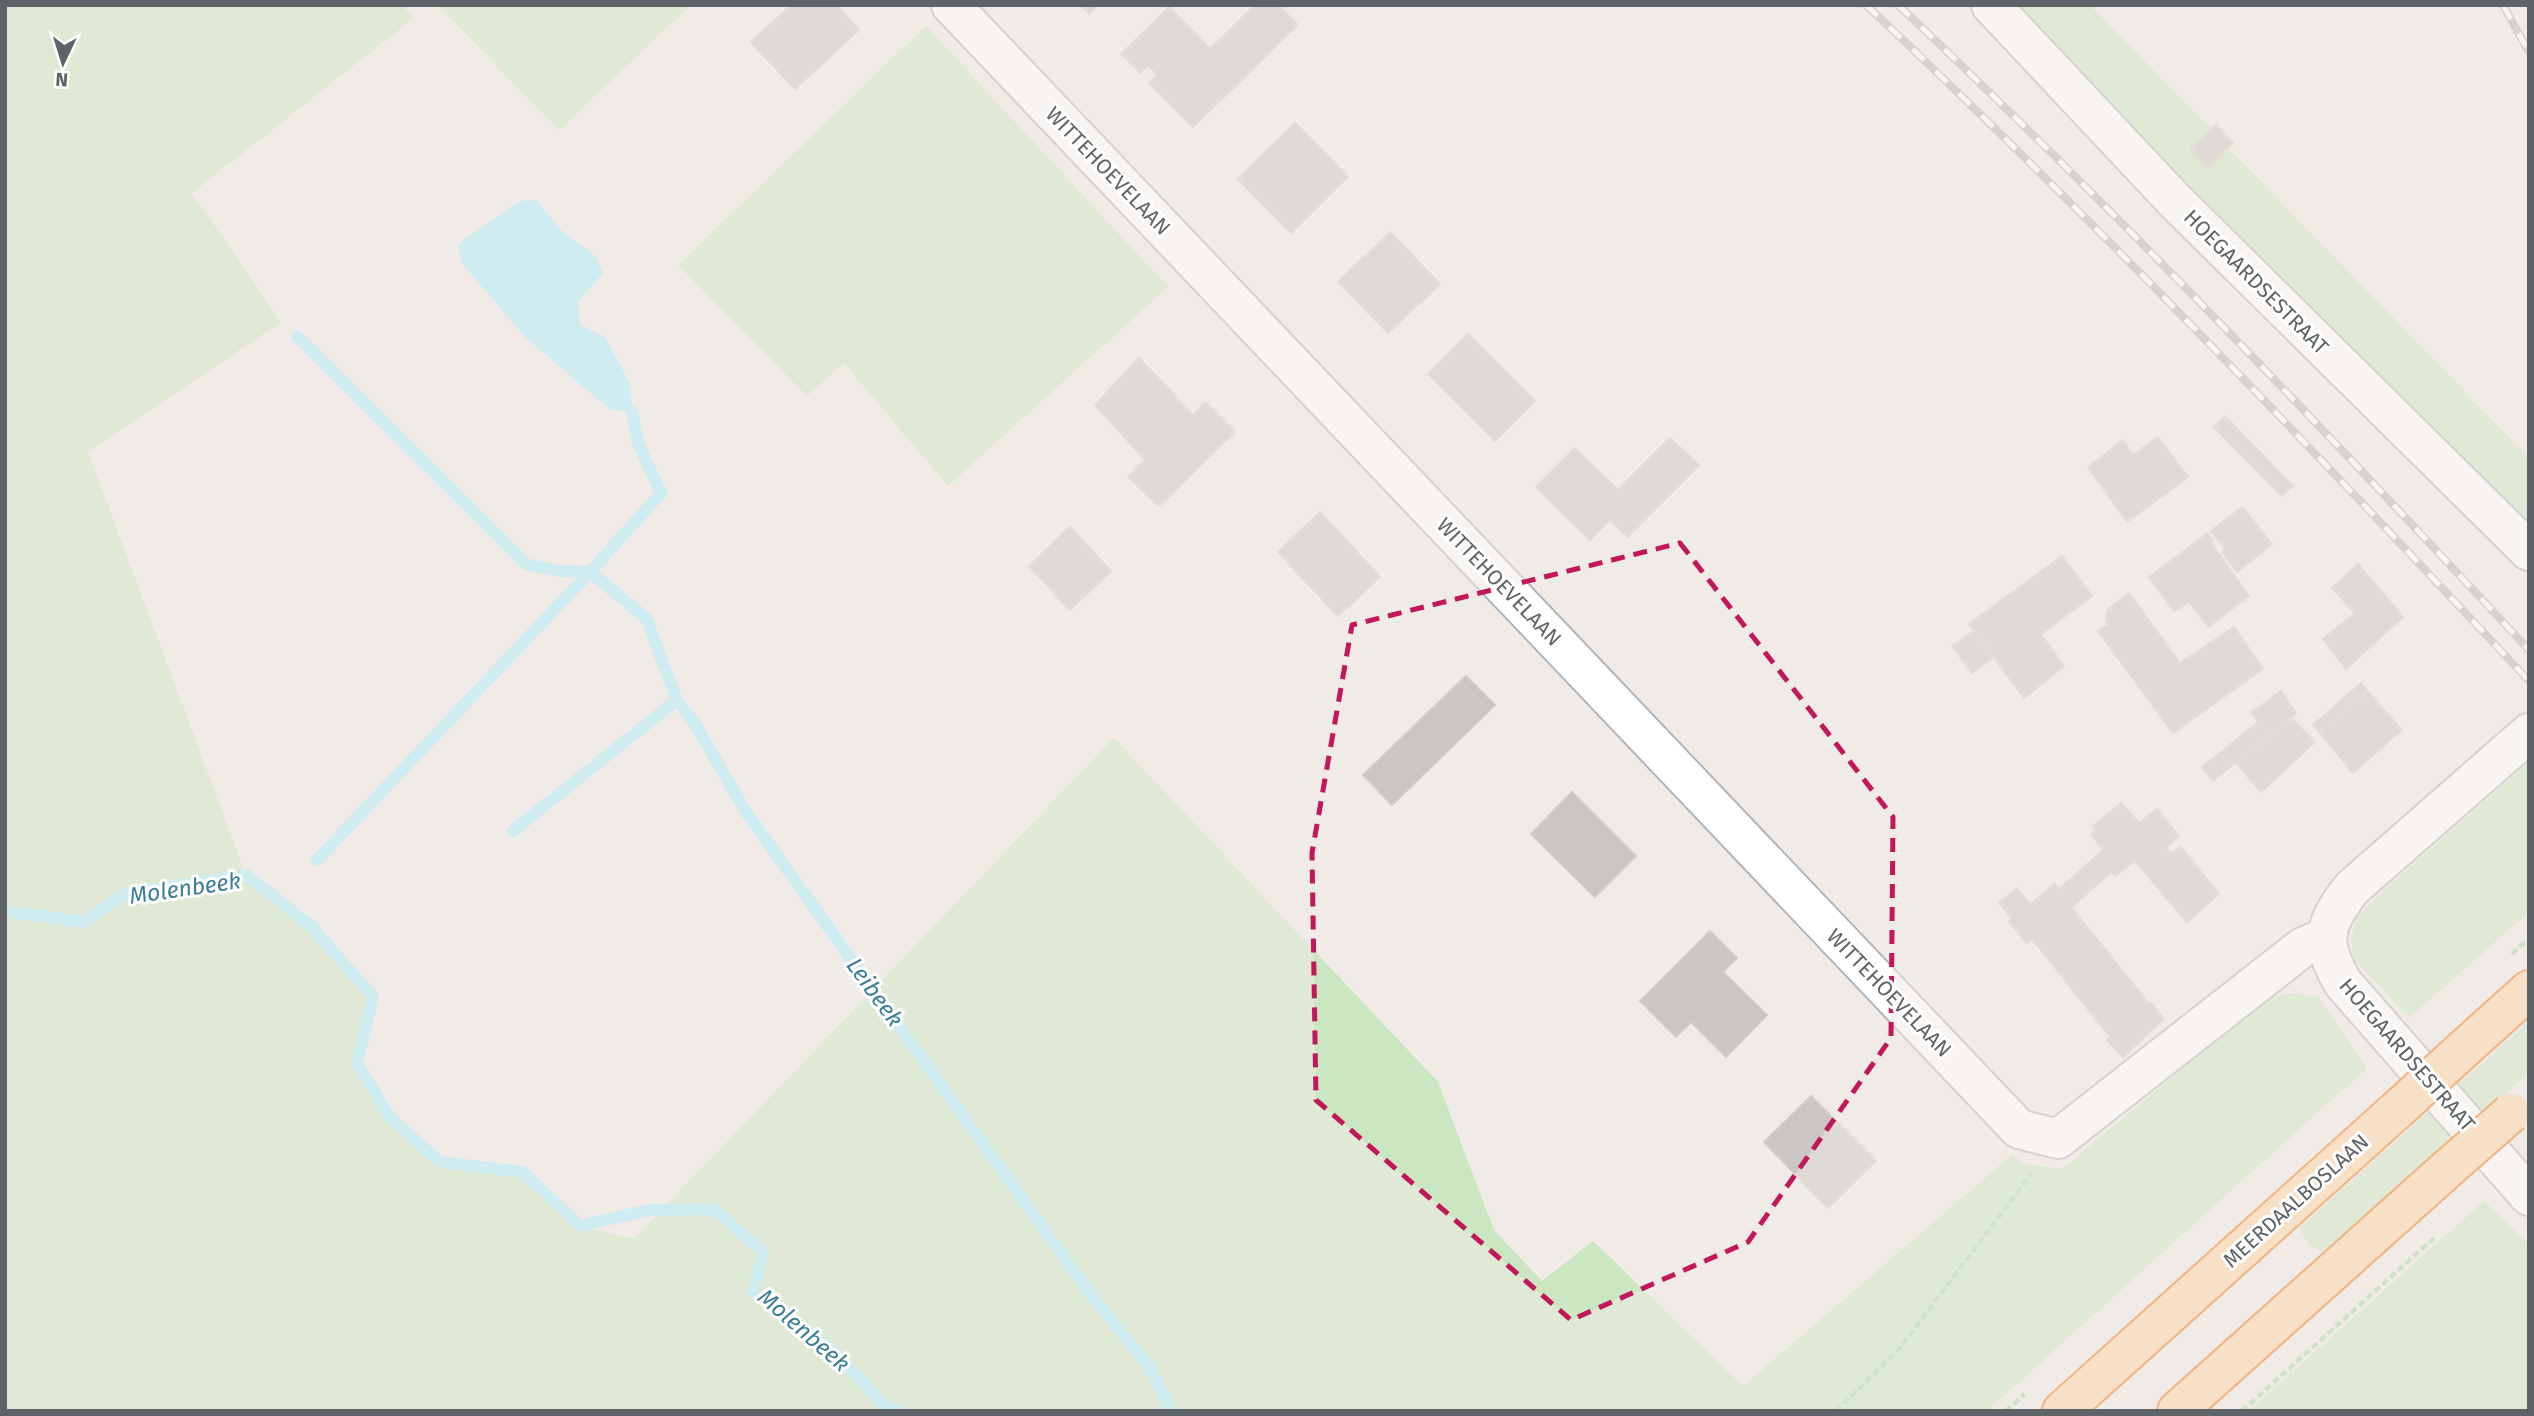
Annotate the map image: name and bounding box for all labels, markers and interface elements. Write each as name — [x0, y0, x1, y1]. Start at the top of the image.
north arrow — [28, 28, 98, 98]
text: N — [55, 68, 69, 91]
street label: WITTEHOEVELAAN — [1040, 101, 1176, 241]
street label: HOEGAARDSESTRAAT — [2178, 204, 2334, 360]
street label: WITTEHOEVELAAN — [1431, 512, 1567, 652]
water label: Molenbeek — [127, 866, 243, 910]
street label: WITTEHOEVELAAN — [1821, 923, 1957, 1063]
water label: Leibeek — [841, 952, 909, 1032]
street label: HOEGAARDSESTRAAT — [2333, 973, 2481, 1137]
street label: MEERDAALBOSLAAN — [2218, 1129, 2374, 1273]
water label: Molenbeek — [752, 1283, 856, 1377]

